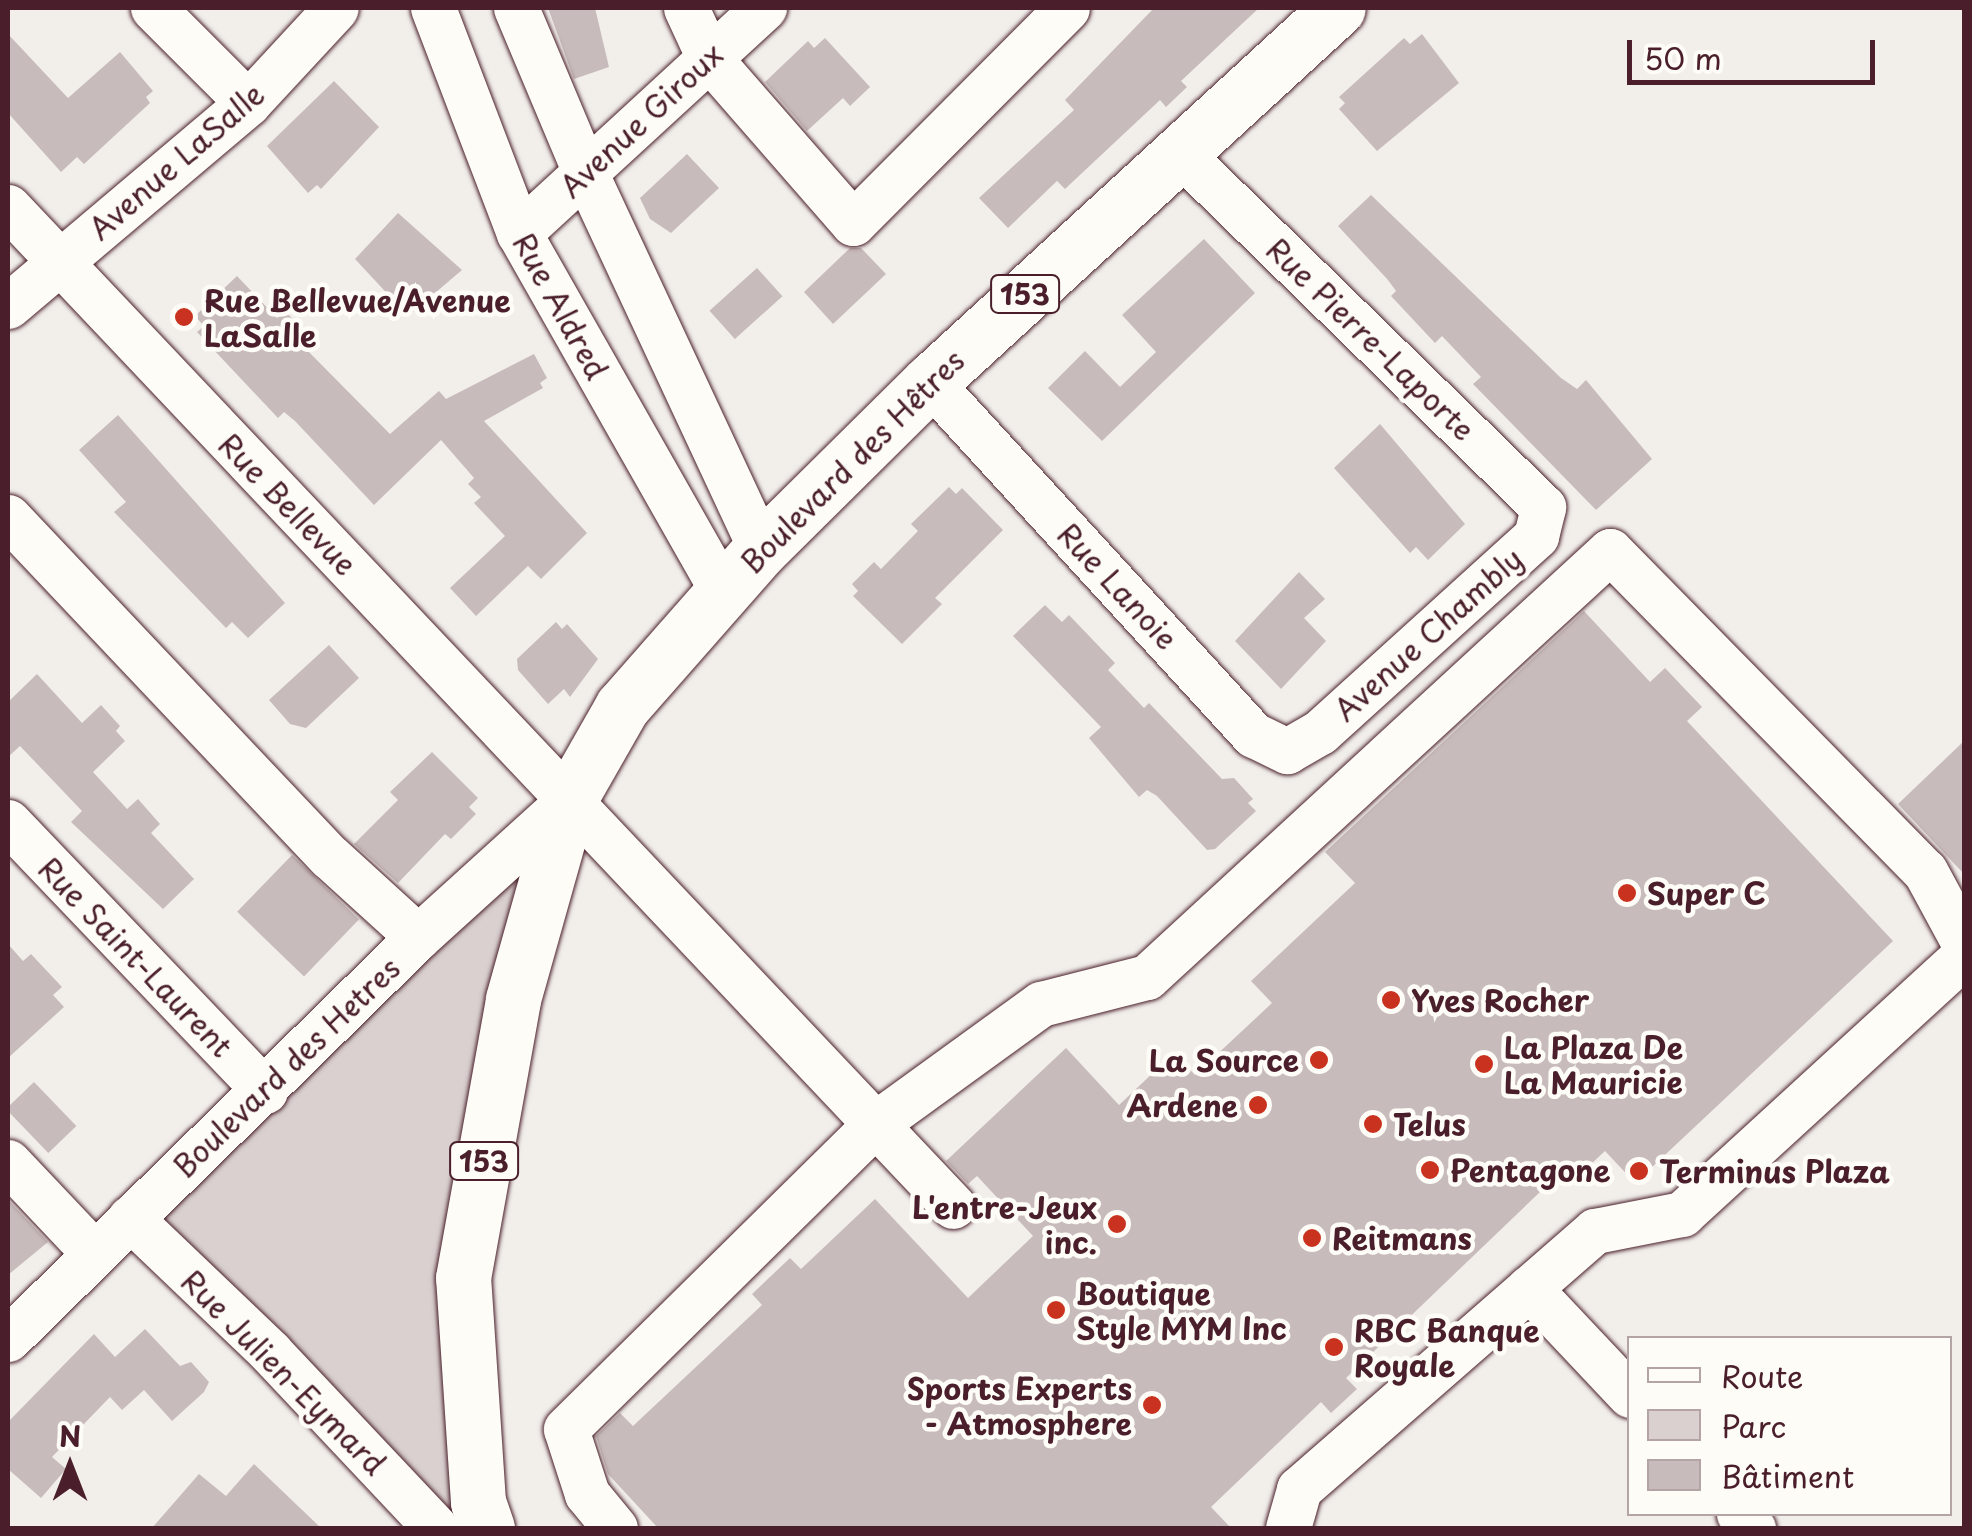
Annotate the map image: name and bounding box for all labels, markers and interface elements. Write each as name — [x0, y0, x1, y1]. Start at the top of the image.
scale bar — [1632, 20, 1880, 82]
text: 50 m — [1644, 35, 1722, 80]
street label: Avenue Giroux — [552, 36, 730, 204]
street label: Avenue LaSalle — [82, 76, 270, 246]
street label: Rue Aldred — [506, 226, 616, 386]
street label: Rue Pierre-Laporte — [1259, 230, 1483, 448]
road number: 153 — [990, 271, 1060, 317]
place label: Rue Bellevue/Avenue LaSalle — [204, 282, 512, 352]
marker: Rue Bellevue/Avenue LaSalle — [173, 306, 195, 328]
street label: Boulevard des Hêtres — [733, 342, 971, 580]
street label: Rue Bellevue — [211, 425, 365, 583]
street label: Rue Lanoie — [1050, 515, 1186, 657]
street label: Avenue Chambly — [1327, 540, 1529, 728]
street label: Rue Saint-Laurent — [31, 849, 241, 1065]
place label: Super C — [1647, 875, 1767, 911]
marker: Super C — [1616, 882, 1638, 904]
street label: Boulevard des Hetres — [165, 949, 407, 1185]
place label: Yves Rocher — [1411, 982, 1590, 1018]
marker: Yves Rocher — [1380, 989, 1402, 1011]
place label: La Plaza De La Mauricie — [1504, 1029, 1686, 1100]
place label: La Source — [1149, 1042, 1299, 1078]
marker: La Source — [1308, 1049, 1330, 1071]
marker: La Plaza De La Mauricie — [1473, 1053, 1495, 1075]
place label: Ardene — [1127, 1087, 1238, 1123]
marker: Ardene — [1247, 1094, 1269, 1116]
place label: Telus — [1393, 1106, 1466, 1142]
marker: Telus — [1362, 1113, 1384, 1135]
road number: 153 — [449, 1138, 519, 1184]
place label: Pentagone — [1450, 1152, 1611, 1188]
place label: Terminus Plaza — [1659, 1153, 1890, 1189]
marker: Pentagone — [1419, 1159, 1441, 1181]
marker: Terminus Plaza — [1628, 1160, 1650, 1182]
place label: L'entre-Jeux inc. — [912, 1189, 1097, 1260]
marker: L'entre-Jeux inc. — [1106, 1213, 1128, 1235]
place label: Reitmans — [1332, 1220, 1472, 1256]
marker: Reitmans — [1301, 1227, 1323, 1249]
street label: Rue Julien-Eymard — [173, 1261, 395, 1483]
place label: Boutique Style MYM Inc — [1076, 1275, 1292, 1346]
marker: Boutique Style MYM Inc — [1045, 1299, 1067, 1321]
place label: RBC Banque Royale — [1354, 1312, 1543, 1382]
marker: RBC Banque Royale — [1323, 1336, 1345, 1358]
legend — [1627, 1336, 1952, 1516]
text: Route — [1721, 1353, 1803, 1398]
place label: Sports Experts - Atmosphere — [907, 1370, 1132, 1440]
marker: Sports Experts - Atmosphere — [1141, 1394, 1163, 1416]
text: Parc — [1721, 1403, 1786, 1448]
text: N — [59, 1414, 81, 1457]
north arrow — [20, 1416, 120, 1516]
text: Bâtiment — [1721, 1453, 1854, 1498]

